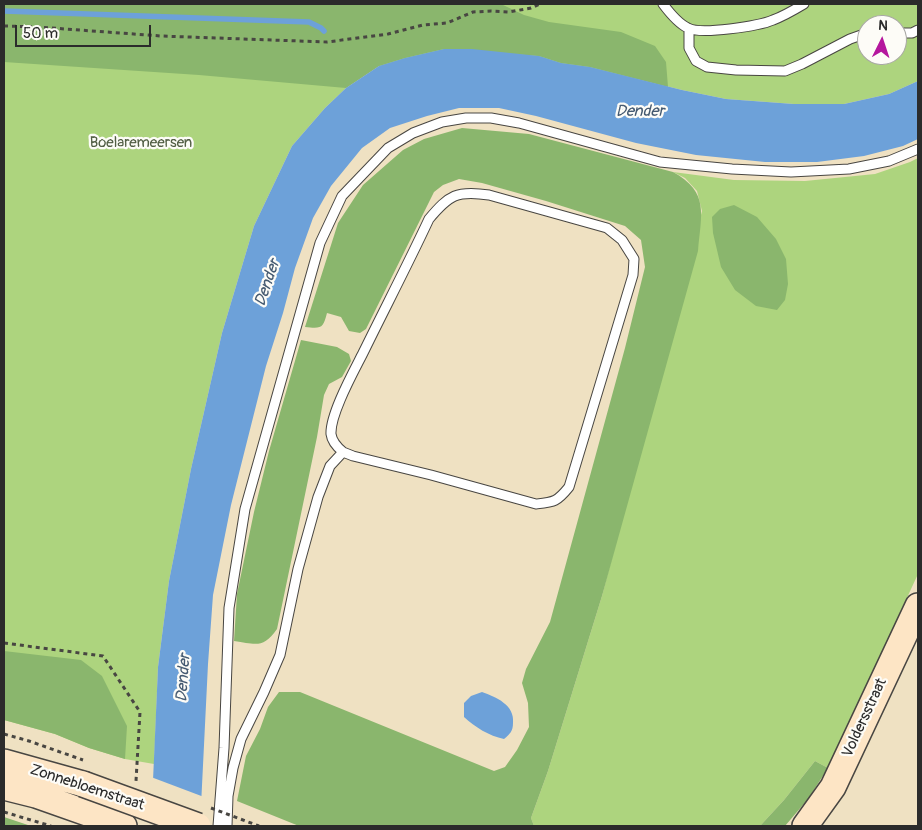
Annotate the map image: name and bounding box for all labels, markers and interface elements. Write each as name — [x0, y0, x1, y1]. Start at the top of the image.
scale bar — [18, 15, 154, 47]
north arrow — [857, 15, 907, 65]
text: N — [878, 17, 888, 34]
text: 50 m — [23, 24, 58, 43]
water label: Dender — [616, 102, 664, 122]
park label: Boelaremeersen — [90, 134, 192, 152]
water label: Dender — [251, 257, 285, 309]
water label: Dender — [173, 653, 195, 703]
street label: Voldersstraat — [839, 676, 891, 760]
street label: Zonnebloemstraat — [28, 761, 146, 815]

